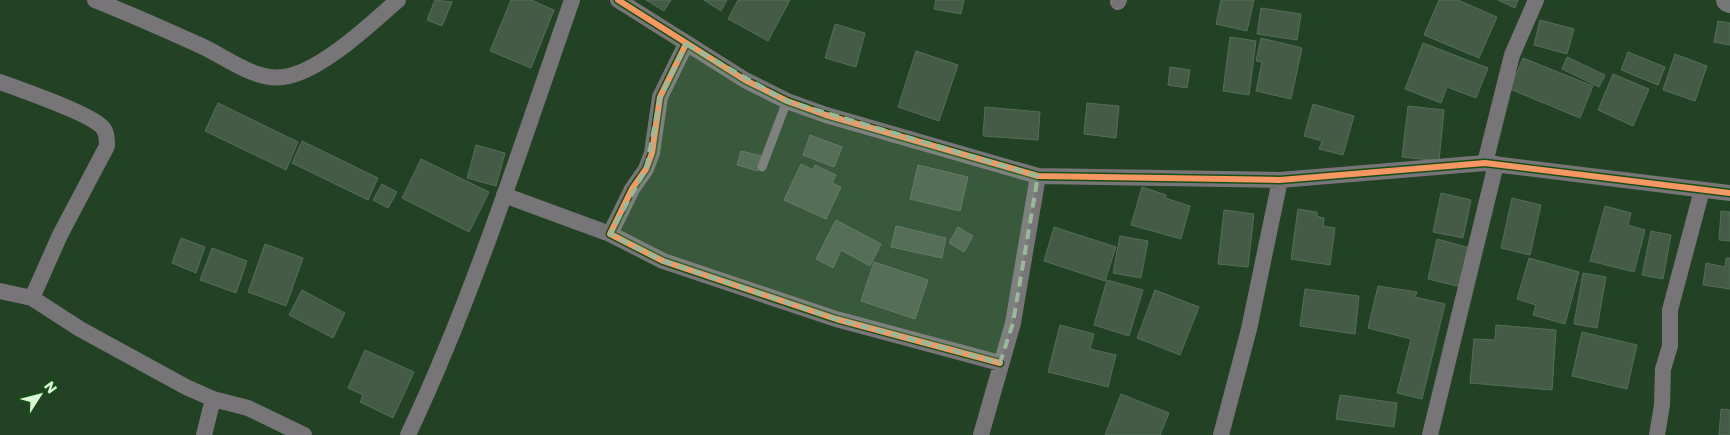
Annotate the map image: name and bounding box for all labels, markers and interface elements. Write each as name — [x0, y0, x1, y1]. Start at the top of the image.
north arrow — [15, 370, 65, 420]
text: N — [39, 377, 62, 397]

